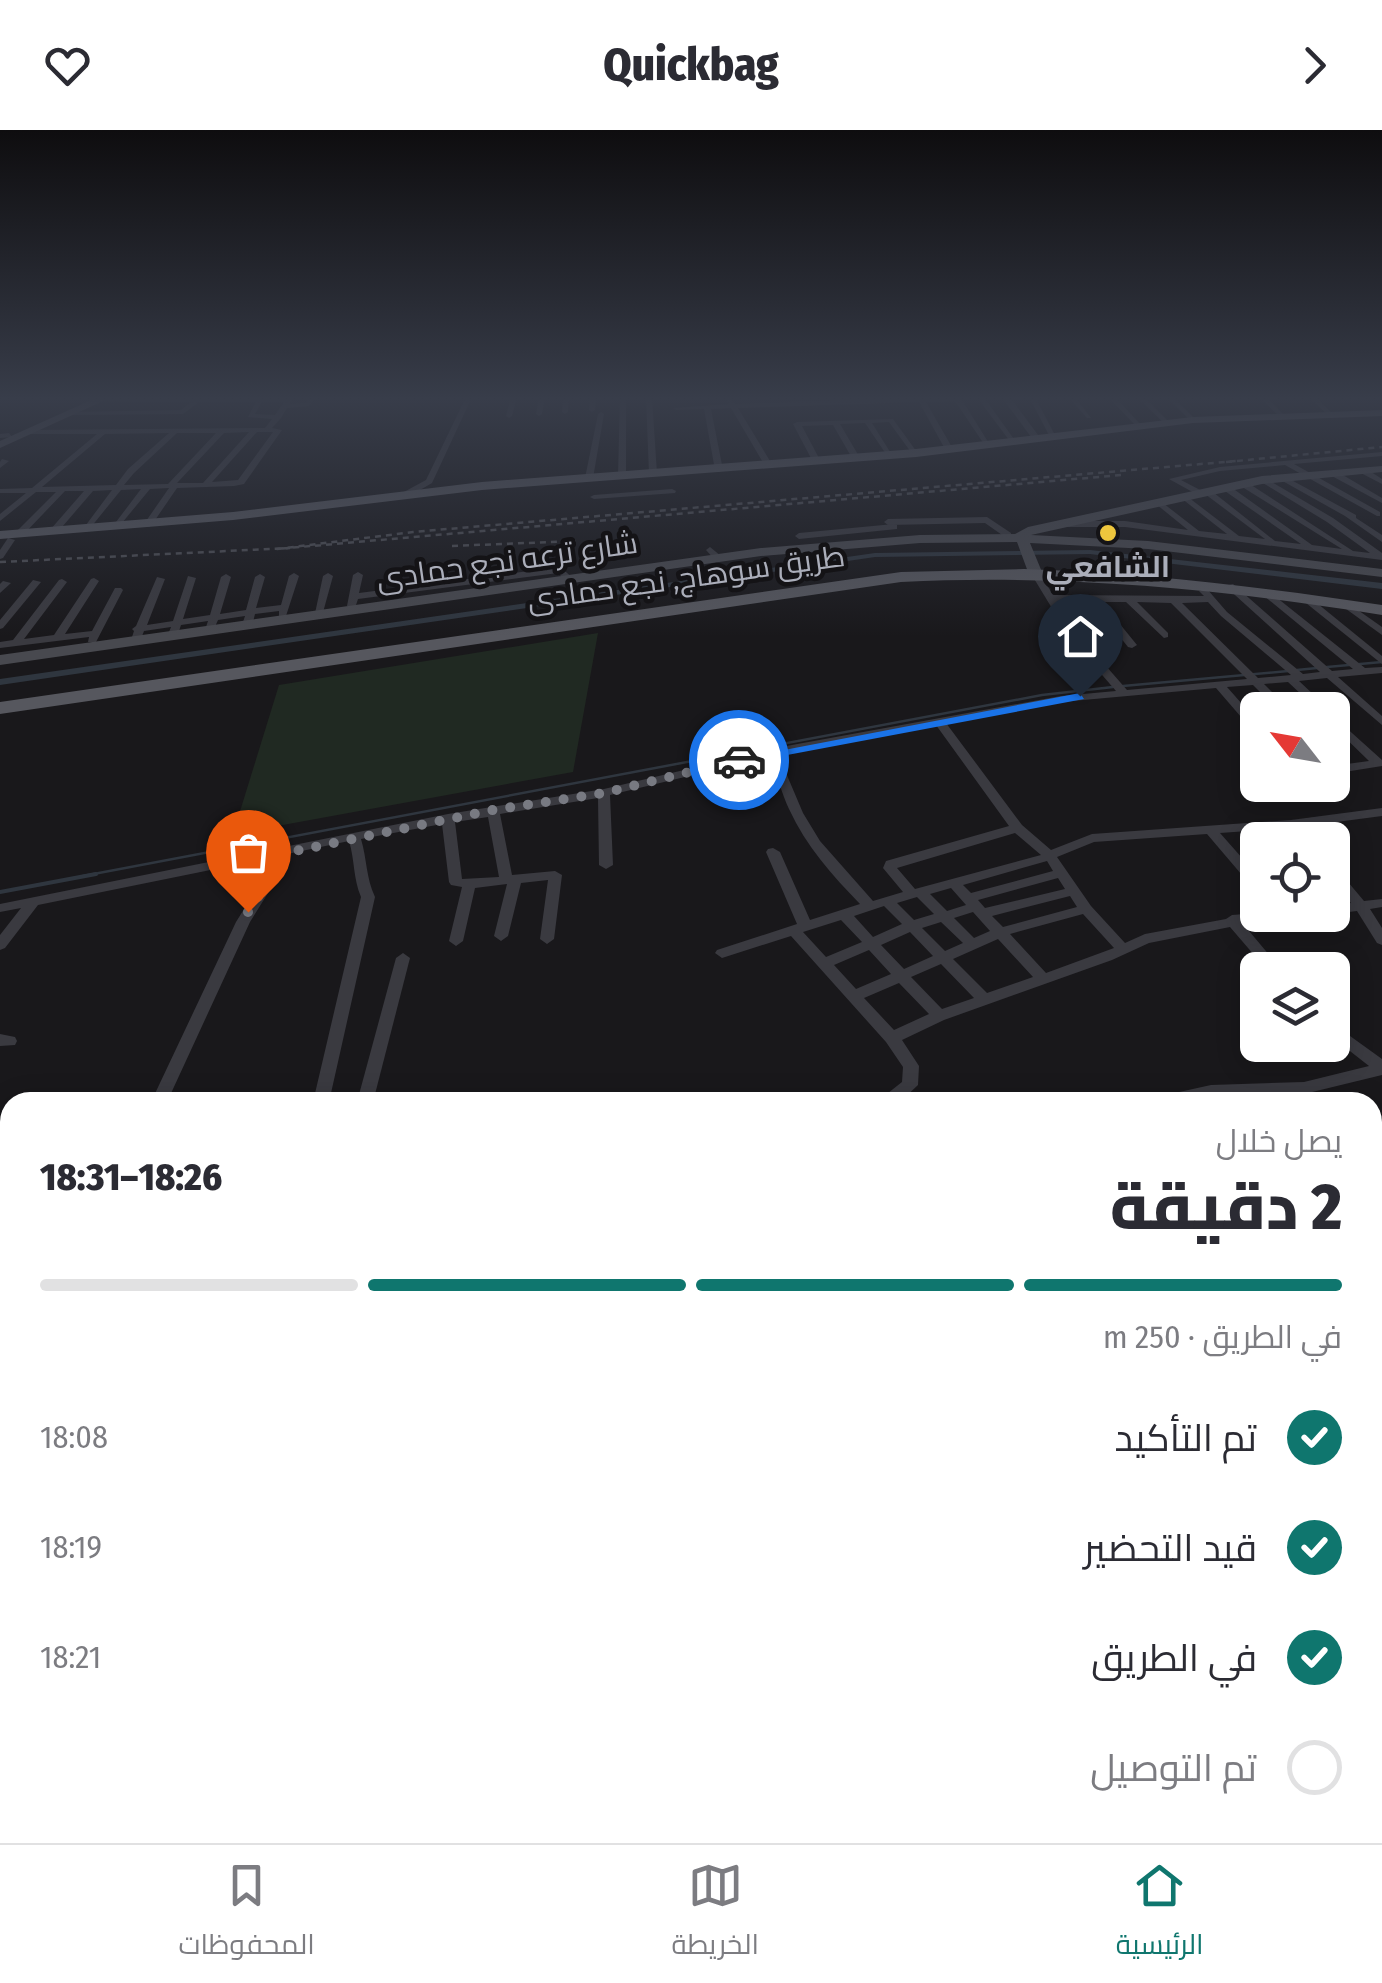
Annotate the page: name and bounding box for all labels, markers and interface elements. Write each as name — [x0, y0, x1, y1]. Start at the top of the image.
icon: heart — [40, 38, 95, 93]
text: Quickbag — [603, 38, 779, 92]
icon: forward — [1287, 38, 1342, 93]
marker: الشافعي — [1097, 522, 1119, 544]
street label: شارع ترعه نجع حمادى — [374, 525, 640, 599]
street label: طريق سوهاج, نجع حمادى — [525, 538, 847, 620]
place label: الشافعي — [1046, 549, 1170, 591]
pin — [1038, 594, 1123, 697]
icon: home — [1053, 609, 1108, 664]
north arrow — [1240, 692, 1350, 802]
map controls — [1240, 692, 1350, 1062]
courier — [689, 710, 789, 810]
icon: car — [712, 733, 767, 788]
pin — [206, 810, 291, 913]
button: locate — [1240, 822, 1350, 932]
icon: bag — [221, 825, 276, 880]
button: layers — [1240, 952, 1350, 1062]
text: يصل خلال — [1216, 1122, 1342, 1160]
text: 18:26–18:31 — [40, 1154, 222, 1200]
text: 2 دقيقة — [1110, 1168, 1342, 1246]
text: في الطريق · 250 m — [1103, 1318, 1342, 1356]
icon: check — [1287, 1410, 1342, 1465]
text: تم التأكيد — [1115, 1415, 1257, 1461]
text: 18:08 — [40, 1418, 108, 1456]
icon: check — [1287, 1520, 1342, 1575]
text: قيد التحضير — [1084, 1525, 1257, 1571]
text: 18:19 — [40, 1528, 102, 1566]
icon: check — [1287, 1630, 1342, 1685]
text: في الطريق — [1091, 1635, 1257, 1681]
text: 18:21 — [40, 1638, 101, 1676]
text: تم التوصيل — [1090, 1745, 1257, 1791]
tab: المحفوظات — [178, 1858, 315, 1970]
tab: الخريطة — [672, 1858, 759, 1970]
tab: الرئيسية — [1116, 1858, 1204, 1970]

